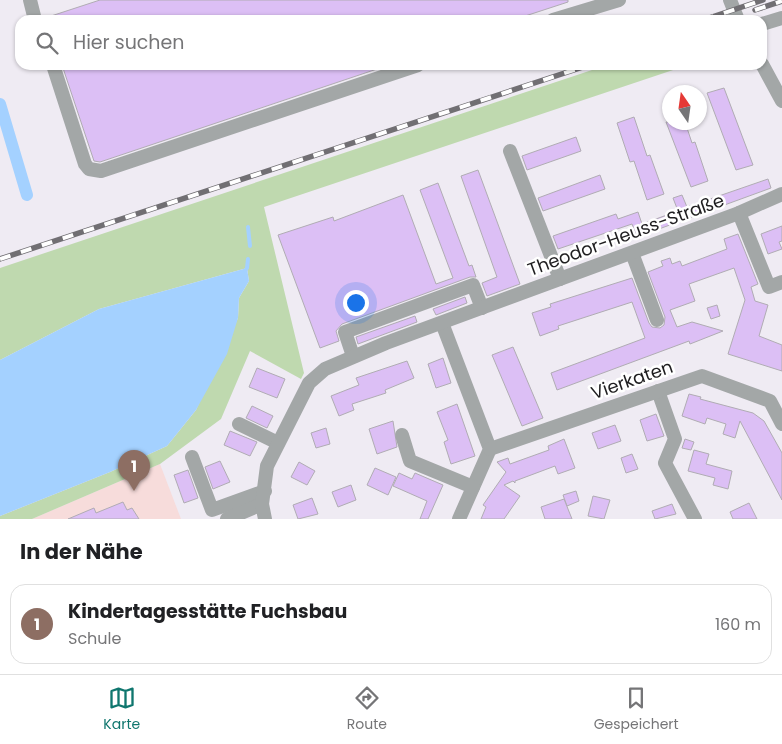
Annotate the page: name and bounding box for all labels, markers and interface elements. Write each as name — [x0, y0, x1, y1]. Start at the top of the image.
search box — [15, 15, 767, 70]
icon: search — [33, 29, 61, 57]
text: Hier suchen — [73, 29, 184, 56]
north arrow — [662, 85, 707, 130]
street label: Theodor-Heuss-Straße — [524, 187, 728, 282]
your location — [343, 290, 369, 316]
street label: Vierkaten — [588, 354, 676, 405]
pin: 1 — [118, 450, 150, 491]
text: In der Nähe — [20, 537, 143, 566]
text: Kindertagesstätte Fuchsbau — [68, 598, 347, 625]
text: 1 — [34, 613, 40, 636]
text: 160 m — [715, 613, 761, 636]
text: Schule — [68, 627, 121, 650]
tab: Karte — [103, 684, 140, 735]
tab: Route — [347, 684, 387, 735]
tab: Gespeichert — [594, 684, 679, 735]

